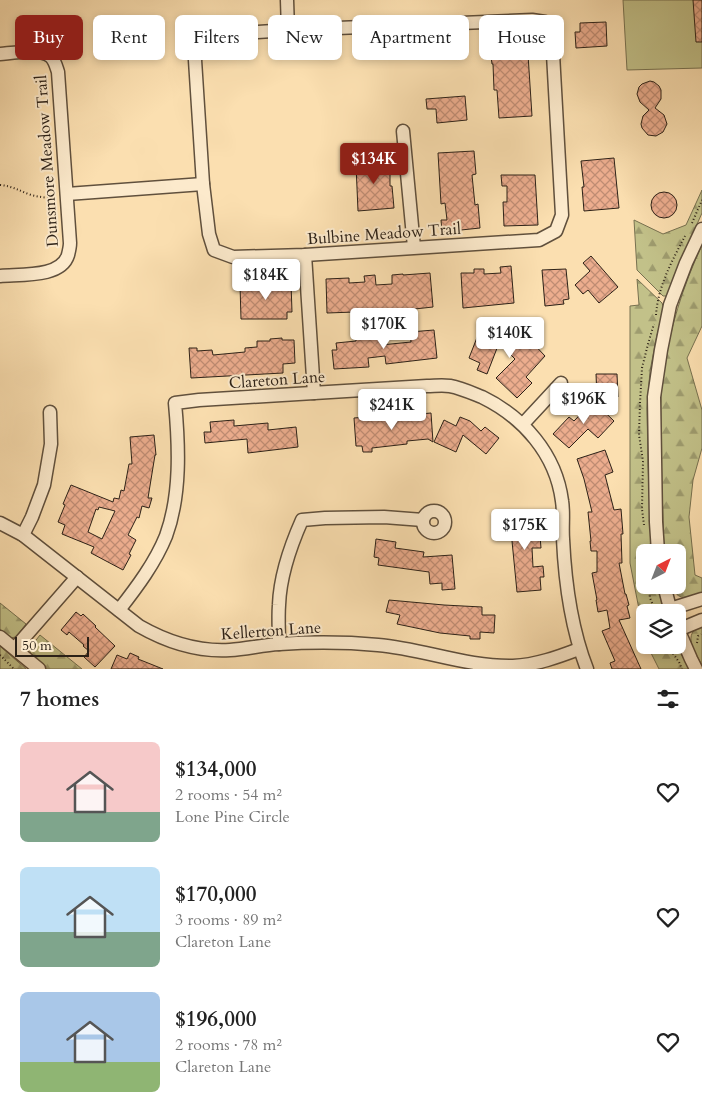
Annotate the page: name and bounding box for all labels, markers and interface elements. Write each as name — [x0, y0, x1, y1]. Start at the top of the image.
chip: Buy — [15, 15, 83, 60]
chip: Rent — [93, 15, 165, 60]
chip: Filters — [175, 15, 258, 60]
chip: New — [268, 15, 342, 60]
chip: Apartment — [352, 15, 469, 60]
chip: House — [479, 15, 564, 60]
street label: Dunsmore Meadow Trail — [30, 74, 64, 248]
pin: $134K — [339, 142, 409, 185]
text: $134K — [351, 148, 397, 170]
street label: Bulbine Meadow Trail — [306, 218, 462, 250]
pin: $184K — [231, 258, 301, 301]
text: $184K — [243, 264, 289, 286]
pin: $170K — [349, 308, 419, 350]
text: $170K — [361, 313, 407, 335]
pin: $140K — [475, 316, 545, 359]
text: $140K — [487, 322, 533, 344]
street label: Clareton Lane — [228, 366, 326, 394]
pin: $196K — [549, 382, 619, 425]
pin: $241K — [357, 388, 427, 431]
text: $196K — [561, 388, 607, 410]
text: $241K — [369, 394, 415, 416]
pin: $175K — [490, 508, 560, 551]
text: $175K — [502, 514, 548, 536]
north arrow — [636, 544, 686, 594]
map controls — [636, 544, 686, 654]
button: layers — [636, 604, 686, 654]
street label: Kellerton Lane — [220, 617, 322, 645]
scale bar — [15, 634, 89, 657]
text: 50 m — [22, 636, 52, 655]
text: 7 homes — [20, 685, 99, 714]
icon: filters — [654, 685, 682, 713]
text: $134,000 — [175, 755, 256, 784]
icon: home — [60, 762, 120, 822]
icon: heart — [654, 778, 682, 806]
text: 2 rooms · 54 m² — [175, 784, 282, 806]
text: Lone Pine Circle — [175, 806, 290, 828]
text: $170,000 — [175, 880, 256, 909]
icon: home — [60, 887, 120, 947]
icon: heart — [654, 903, 682, 931]
text: 3 rooms · 89 m² — [175, 909, 282, 931]
text: Clareton Lane — [175, 931, 271, 953]
text: $196,000 — [175, 1005, 256, 1034]
icon: home — [60, 1012, 120, 1072]
icon: heart — [654, 1028, 682, 1056]
text: 2 rooms · 78 m² — [175, 1034, 282, 1056]
text: Clareton Lane — [175, 1056, 271, 1078]

